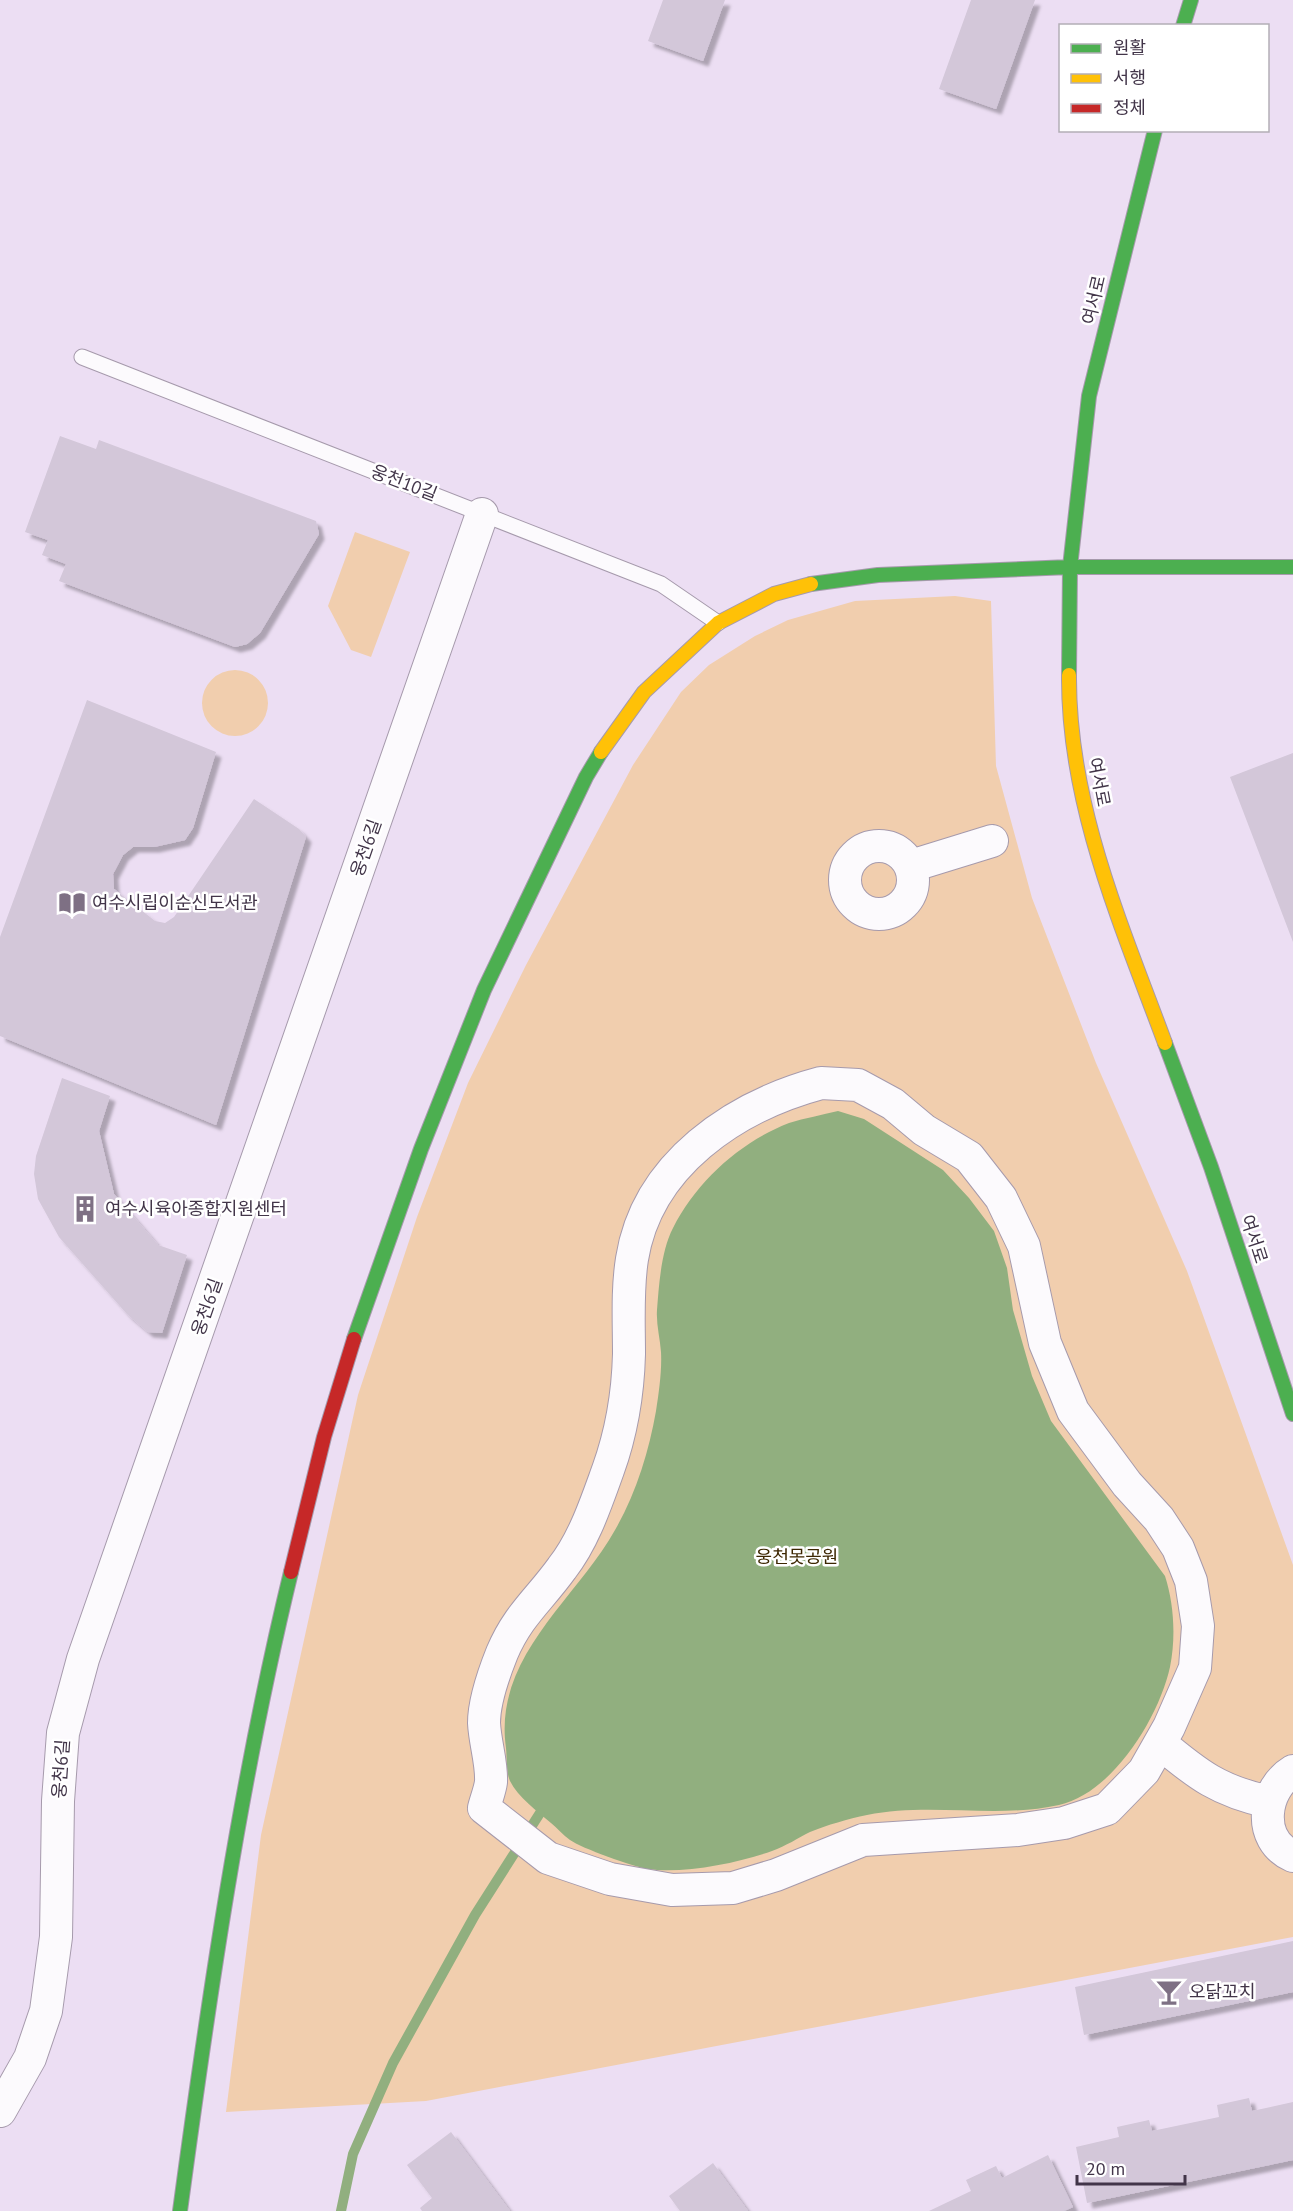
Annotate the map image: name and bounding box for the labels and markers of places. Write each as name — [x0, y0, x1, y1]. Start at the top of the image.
library icon: 여수시립이순신도서관 — [57, 888, 87, 918]
place label: 여수시립이순신도서관 — [92, 891, 258, 914]
building icon: 여수시육아종합지원센터 — [70, 1194, 100, 1224]
place label: 여수시육아종합지원센터 — [105, 1197, 287, 1220]
bar icon: 오닭꼬치 — [1154, 1977, 1184, 2007]
place label: 오닭꼬치 — [1189, 1980, 1255, 2003]

